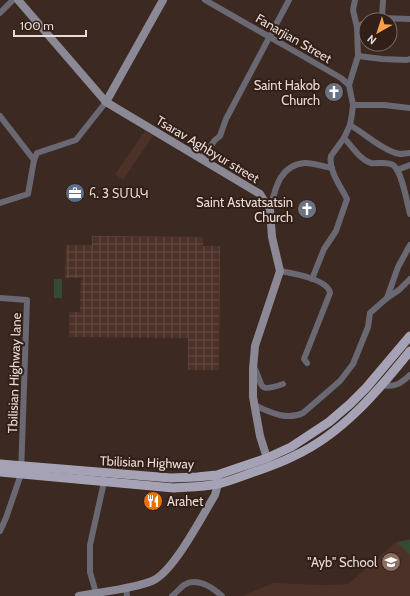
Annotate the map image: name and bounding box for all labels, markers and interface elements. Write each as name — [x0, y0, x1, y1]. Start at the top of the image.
street label: Fanarjian Street — [253, 10, 335, 67]
scale bar — [14, 12, 86, 38]
north arrow — [358, 12, 398, 52]
text: 100 m — [20, 18, 54, 33]
text: N — [364, 32, 379, 48]
place label: Saint Hakob Church — [254, 77, 320, 108]
church icon: Saint Hakob Church — [323, 81, 345, 103]
street label: Tsarav Aghbyur street — [154, 112, 263, 186]
office icon: հ. 3 ՏՄԱԿ — [64, 182, 86, 204]
place label: հ. 3 ՏՄԱԿ — [89, 185, 149, 201]
place label: Saint Astvatsatsin Church — [196, 194, 293, 225]
church icon: Saint Astvatsatsin Church — [296, 198, 318, 220]
street label: Tbilisian Highway lane — [4, 312, 24, 434]
street label: Tbilisian Highway — [100, 452, 195, 472]
restaurant icon: Arahet — [142, 490, 164, 512]
place label: Arahet — [167, 493, 204, 509]
school or university icon: "Ayb" School — [380, 551, 402, 573]
place label: "Ayb" School — [307, 554, 377, 570]

